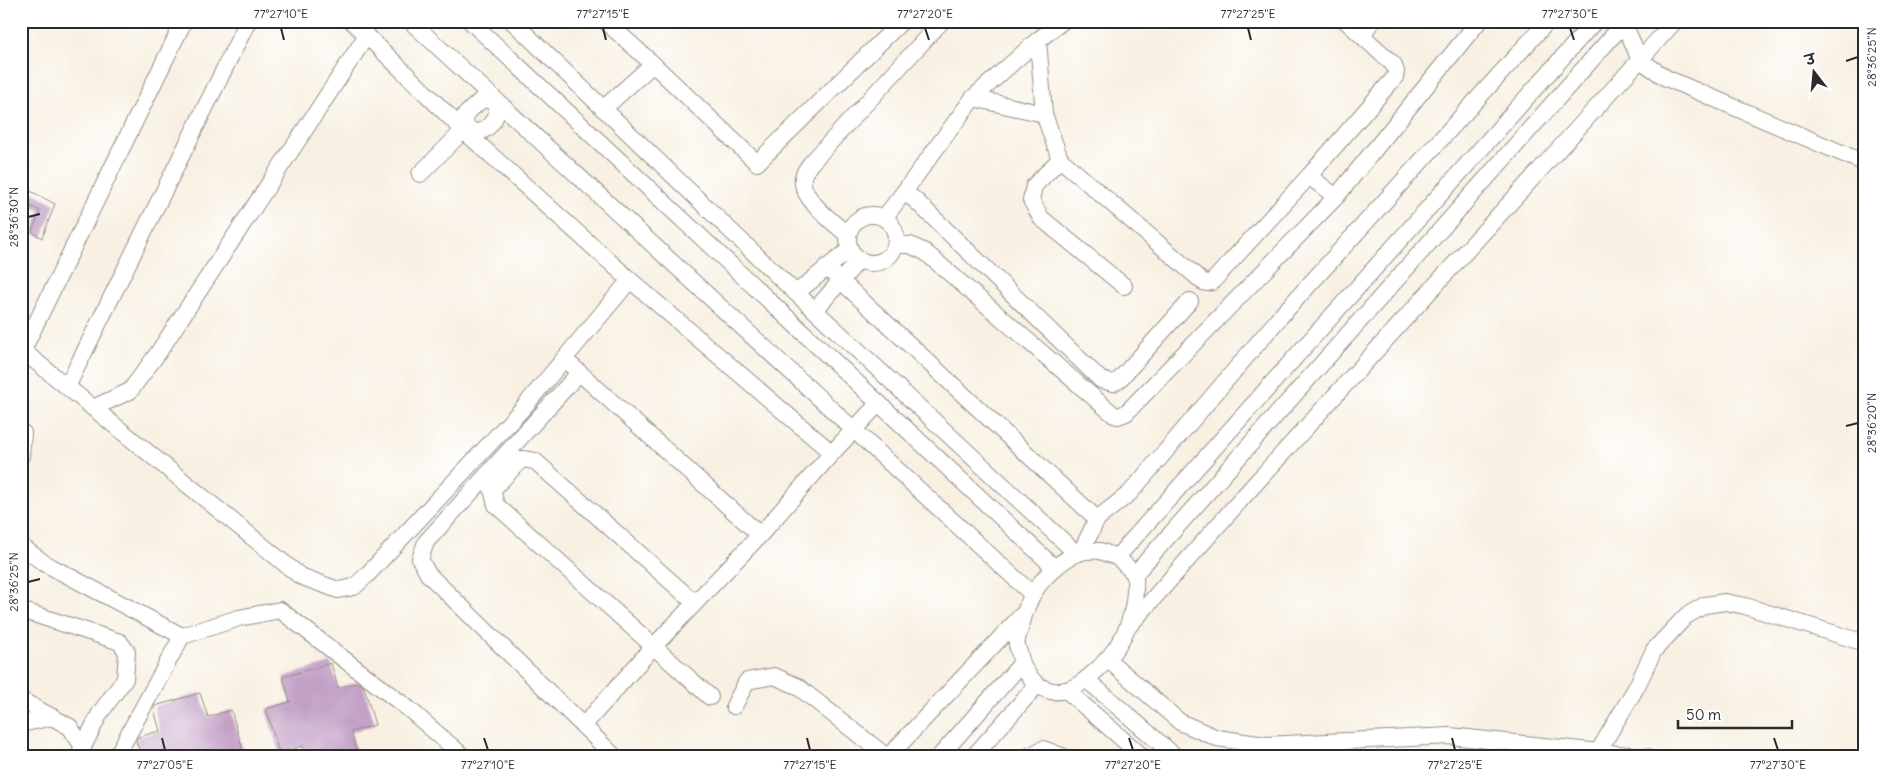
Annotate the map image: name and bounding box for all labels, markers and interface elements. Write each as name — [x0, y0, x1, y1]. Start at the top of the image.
text: 77°27'10"E — [254, 6, 308, 21]
text: 77°27'15"E — [576, 6, 630, 21]
text: 77°27'20"E — [897, 6, 953, 21]
text: 77°27'25"E — [1220, 6, 1276, 21]
text: 77°27'30"E — [1542, 6, 1598, 21]
text: 28°36'25"N — [1864, 27, 1879, 87]
north arrow — [1788, 48, 1838, 98]
text: उ — [1802, 49, 1819, 70]
text: 28°36'30"N — [6, 187, 21, 247]
text: 28°36'20"N — [1864, 393, 1879, 453]
text: 28°36'25"N — [6, 552, 21, 612]
scale bar — [1678, 698, 1792, 730]
text: 50 m — [1686, 705, 1721, 724]
text: 77°27'05"E — [137, 757, 193, 772]
text: 77°27'10"E — [461, 757, 515, 772]
text: 77°27'15"E — [783, 757, 837, 772]
text: 77°27'20"E — [1105, 757, 1161, 772]
text: 77°27'25"E — [1427, 757, 1483, 772]
text: 77°27'30"E — [1750, 757, 1806, 772]

